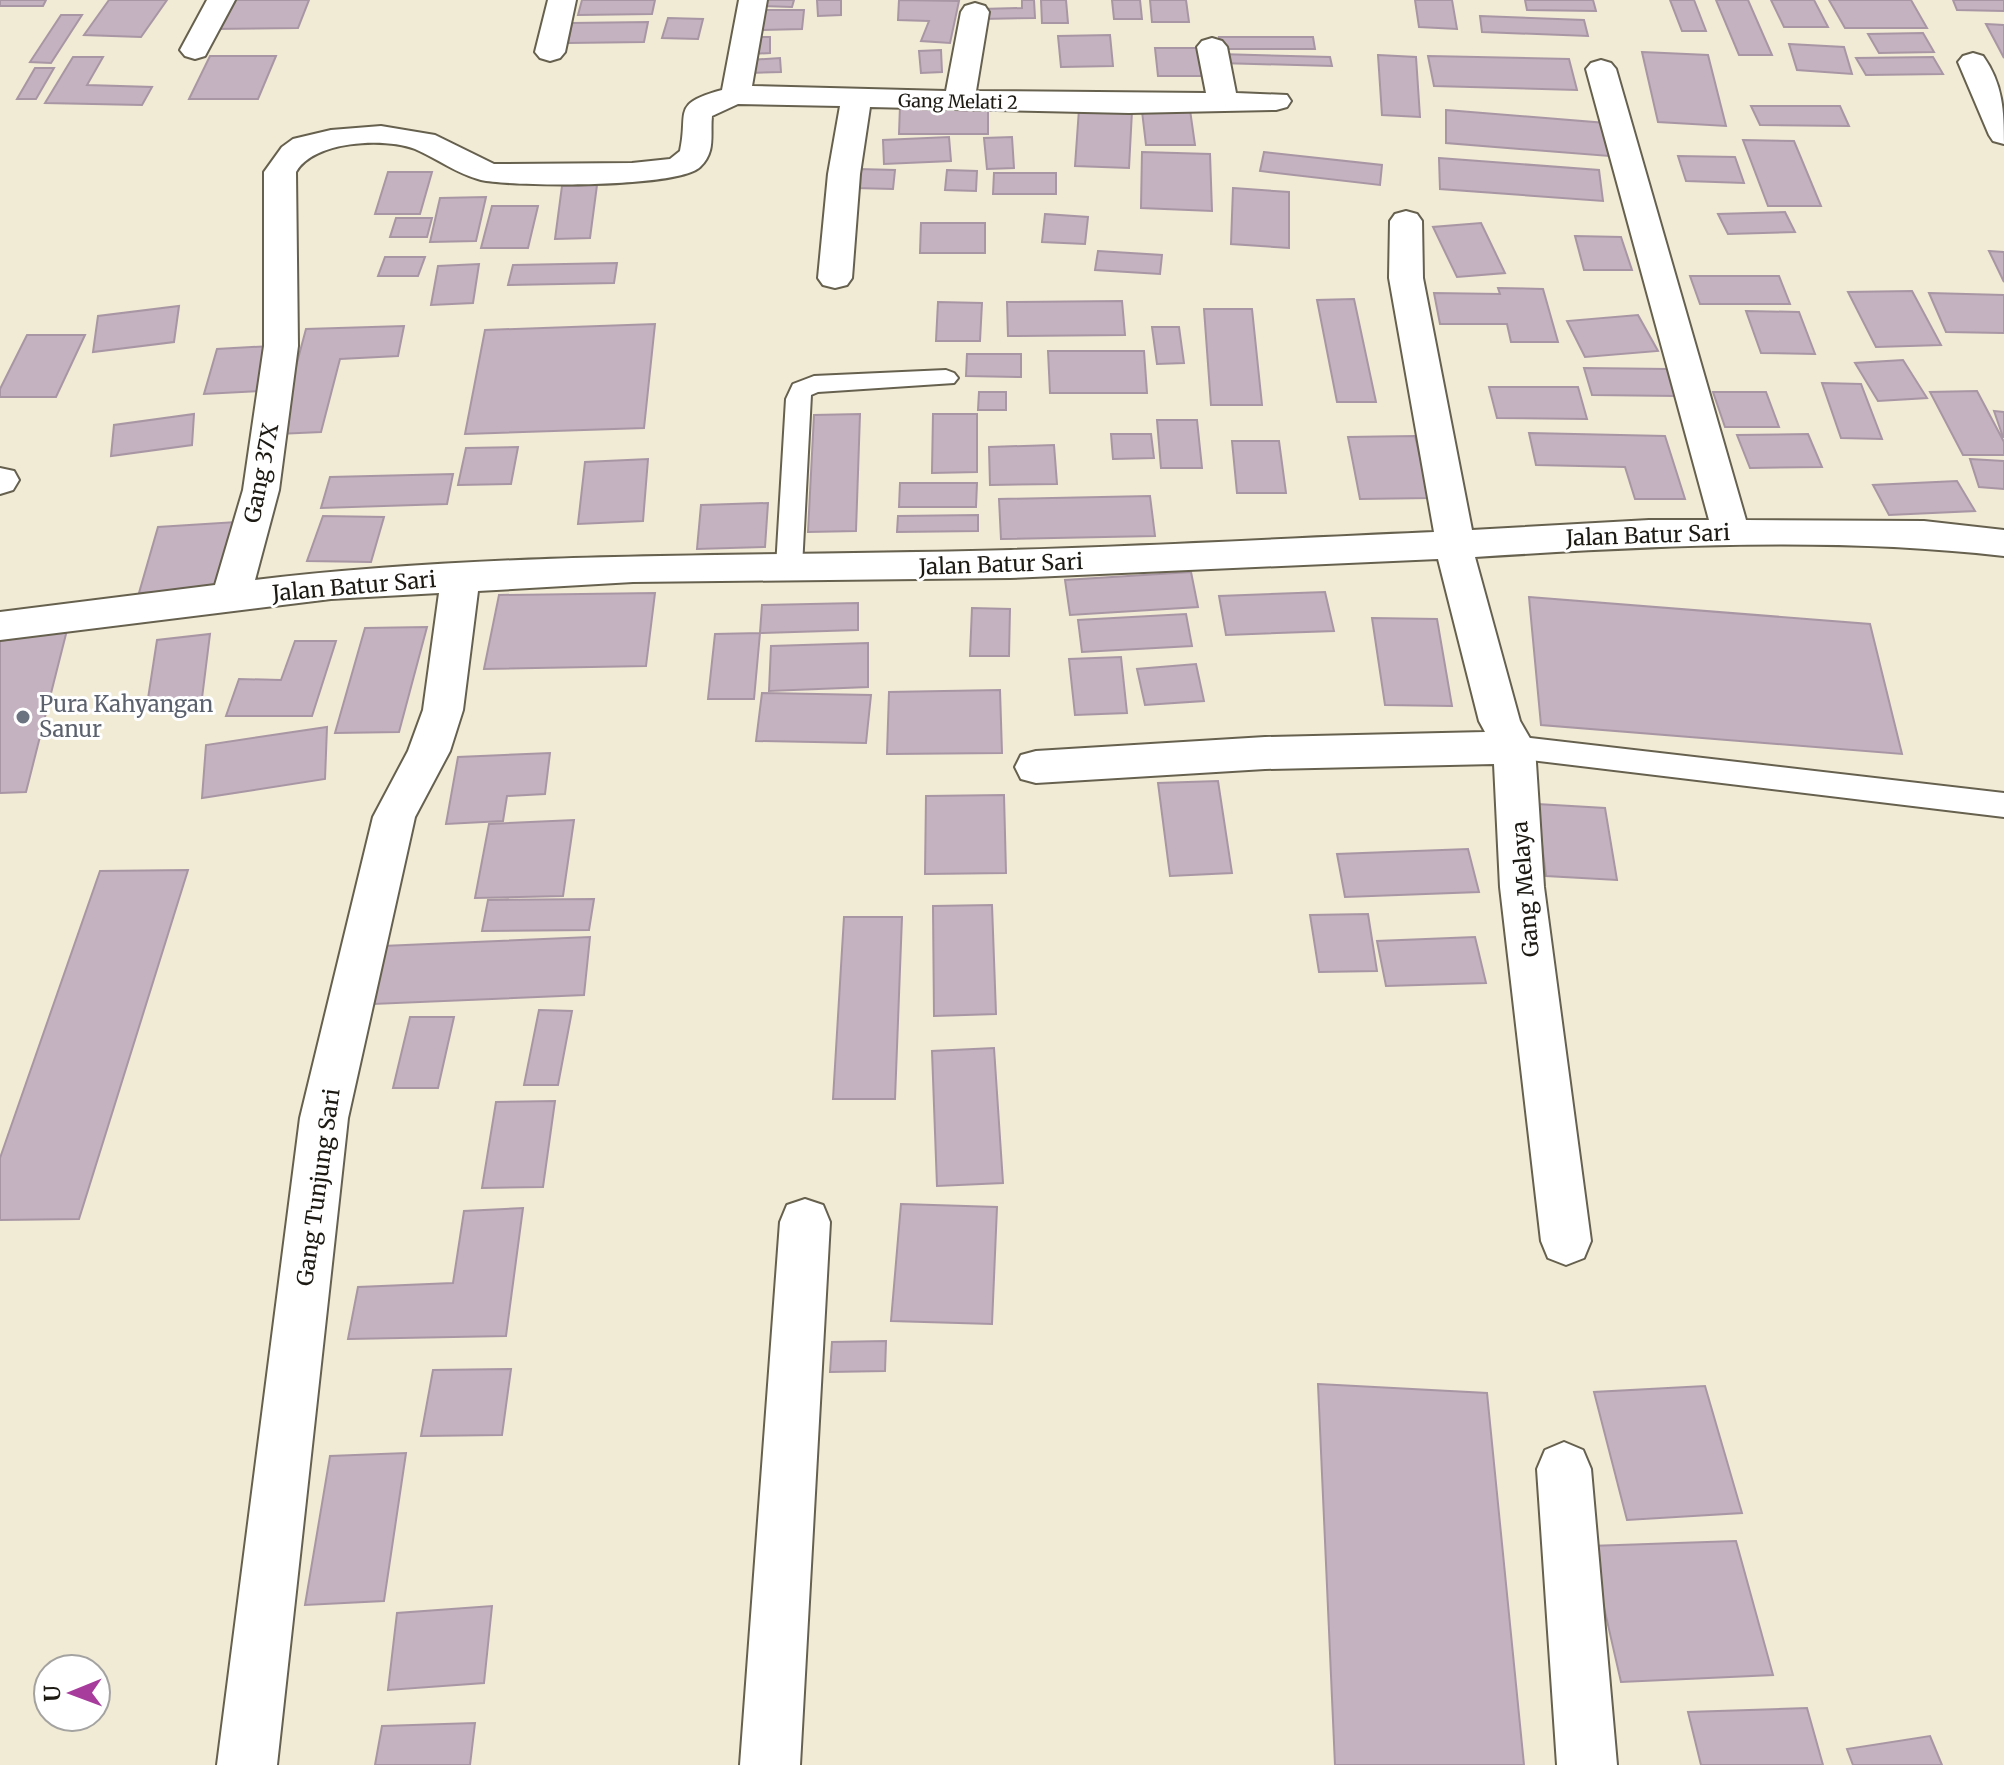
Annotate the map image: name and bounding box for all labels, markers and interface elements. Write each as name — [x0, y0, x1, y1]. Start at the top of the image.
street label: Gang Melati 2 — [898, 89, 1018, 114]
street label: Gang 37X — [238, 421, 284, 525]
street label: Jalan Batur Sari — [1564, 518, 1731, 552]
street label: Jalan Batur Sari — [917, 547, 1084, 581]
street label: Jalan Batur Sari — [270, 565, 437, 607]
place label: Pura Kahyangan Sanur — [39, 690, 214, 743]
marker: Pura Kahyangan Sanur — [14, 708, 32, 726]
street label: Gang Melaya — [1505, 820, 1545, 958]
street label: Gang Tunjung Sari — [290, 1087, 346, 1287]
north arrow — [32, 1653, 112, 1733]
text: U — [38, 1684, 66, 1702]

